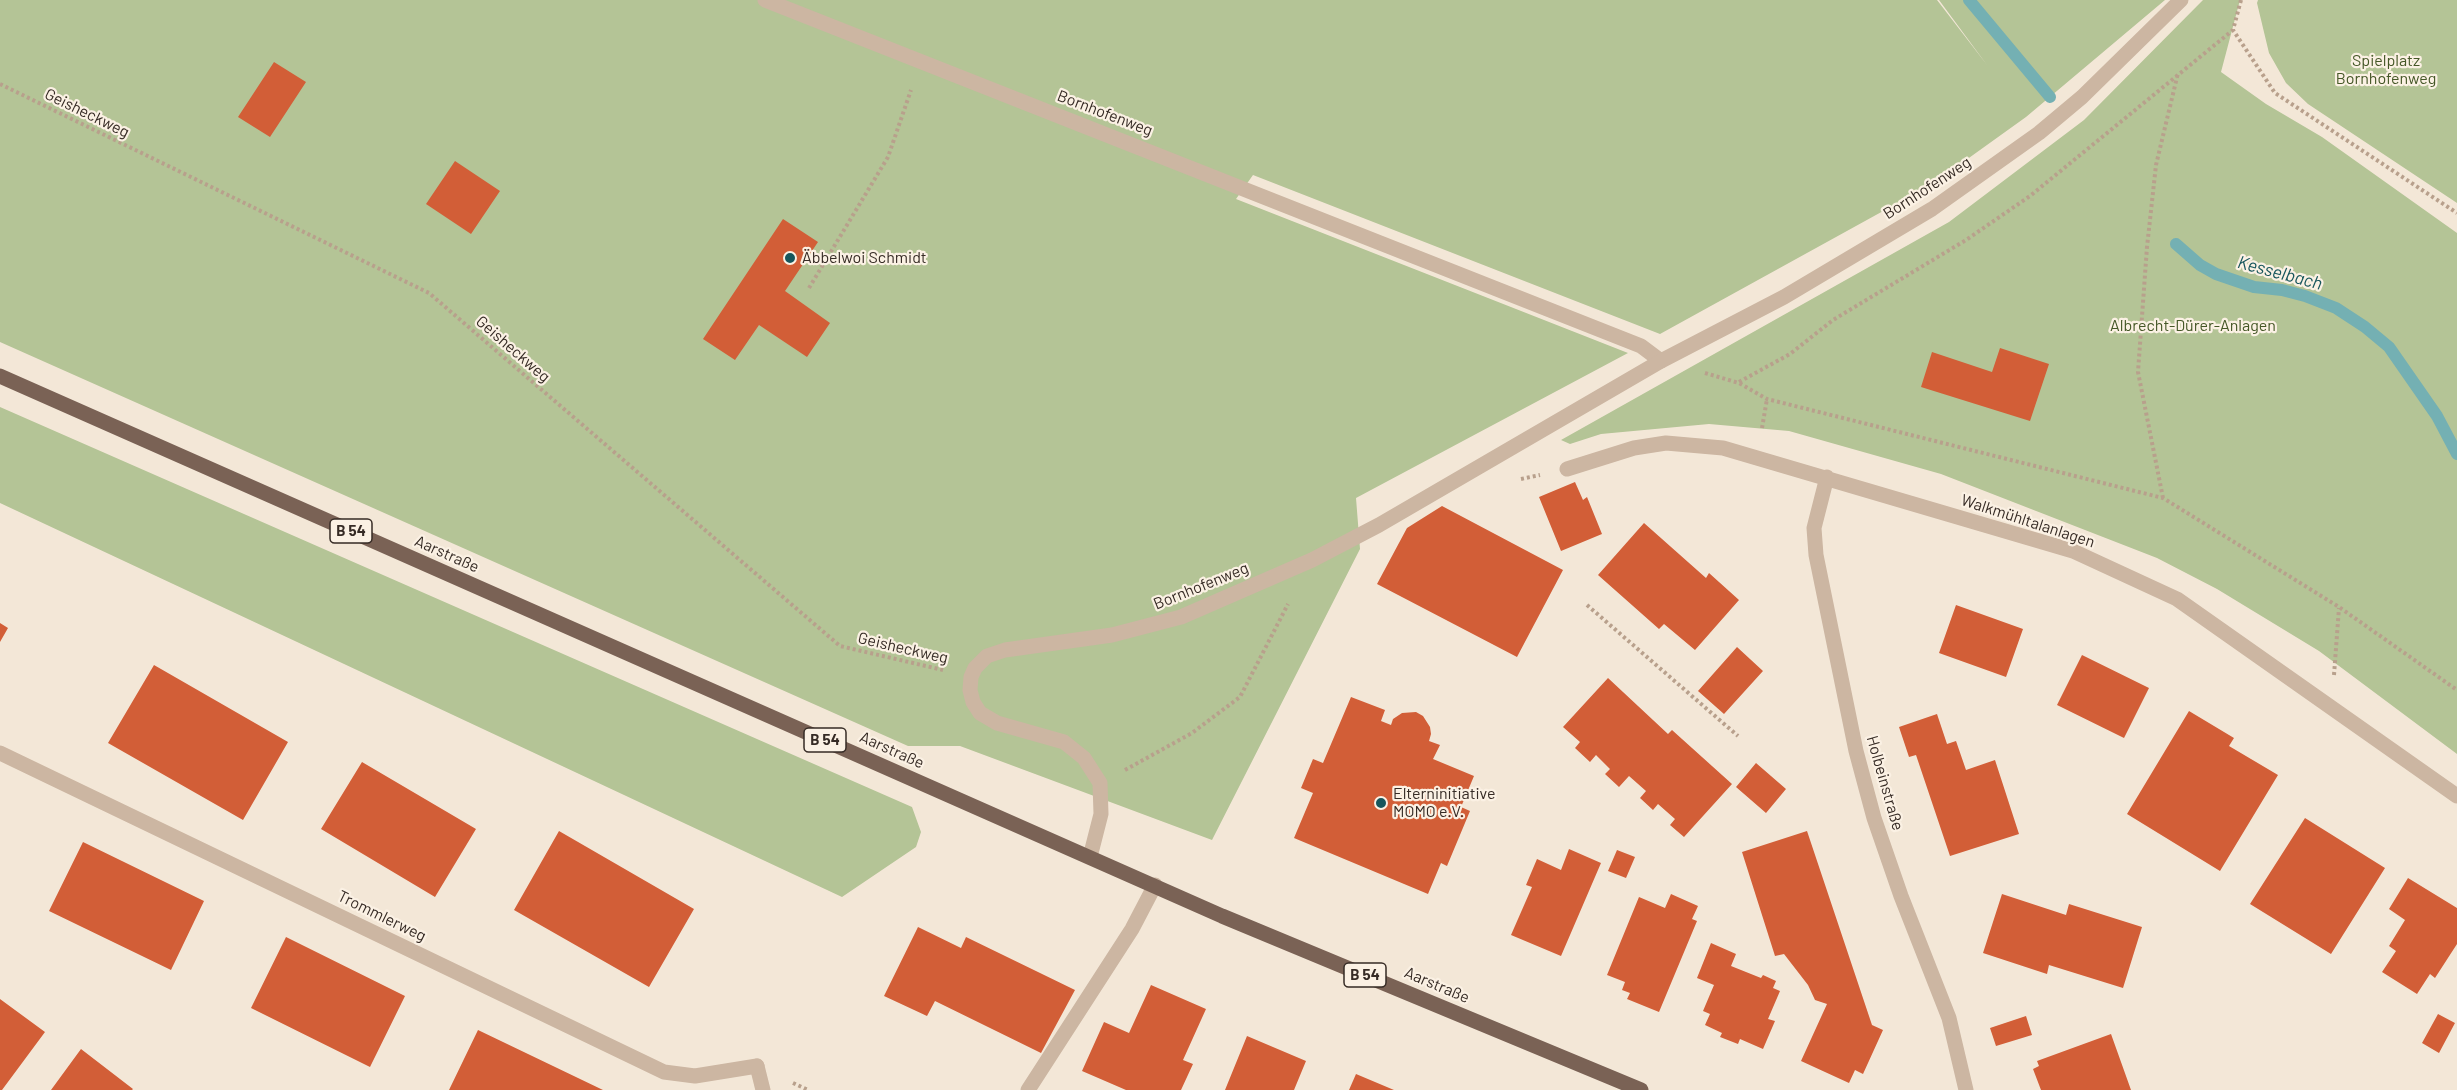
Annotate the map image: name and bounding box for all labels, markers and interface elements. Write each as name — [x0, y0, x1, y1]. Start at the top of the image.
park label: Spielplatz Bornhofenweg — [2336, 51, 2436, 89]
street label: Geisheckweg — [42, 84, 132, 142]
street label: Bornhofenweg — [1055, 86, 1155, 140]
street label: Bornhofenweg — [1880, 153, 1974, 223]
place label: Äbbelwoi Schmidt — [802, 248, 927, 268]
marker: Äbbelwoi Schmidt — [783, 251, 797, 265]
water label: Kesselbach — [2235, 251, 2325, 295]
street label: Geisheckweg — [472, 312, 554, 386]
park label: Albrecht-Dürer-Anlagen — [2110, 316, 2276, 336]
street label: Walkmühltalanlagen — [1959, 490, 2097, 552]
road number: B 54 — [330, 519, 372, 543]
street label: Aarstraße — [412, 531, 482, 577]
street label: Bornhofenweg — [1151, 558, 1251, 614]
street label: Geisheckweg — [856, 628, 950, 668]
street label: Aarstraße — [857, 727, 927, 773]
road number: B 54 — [804, 728, 846, 752]
street label: Holbeinstraße — [1862, 733, 1908, 833]
place label: Elterninitiative MOMO e.V. — [1393, 784, 1495, 822]
marker: Elterninitiative MOMO e.V. — [1374, 796, 1388, 810]
street label: Trommlerweg — [335, 886, 429, 946]
road number: B 54 — [1344, 963, 1386, 987]
street label: Aarstraße — [1402, 963, 1472, 1007]

